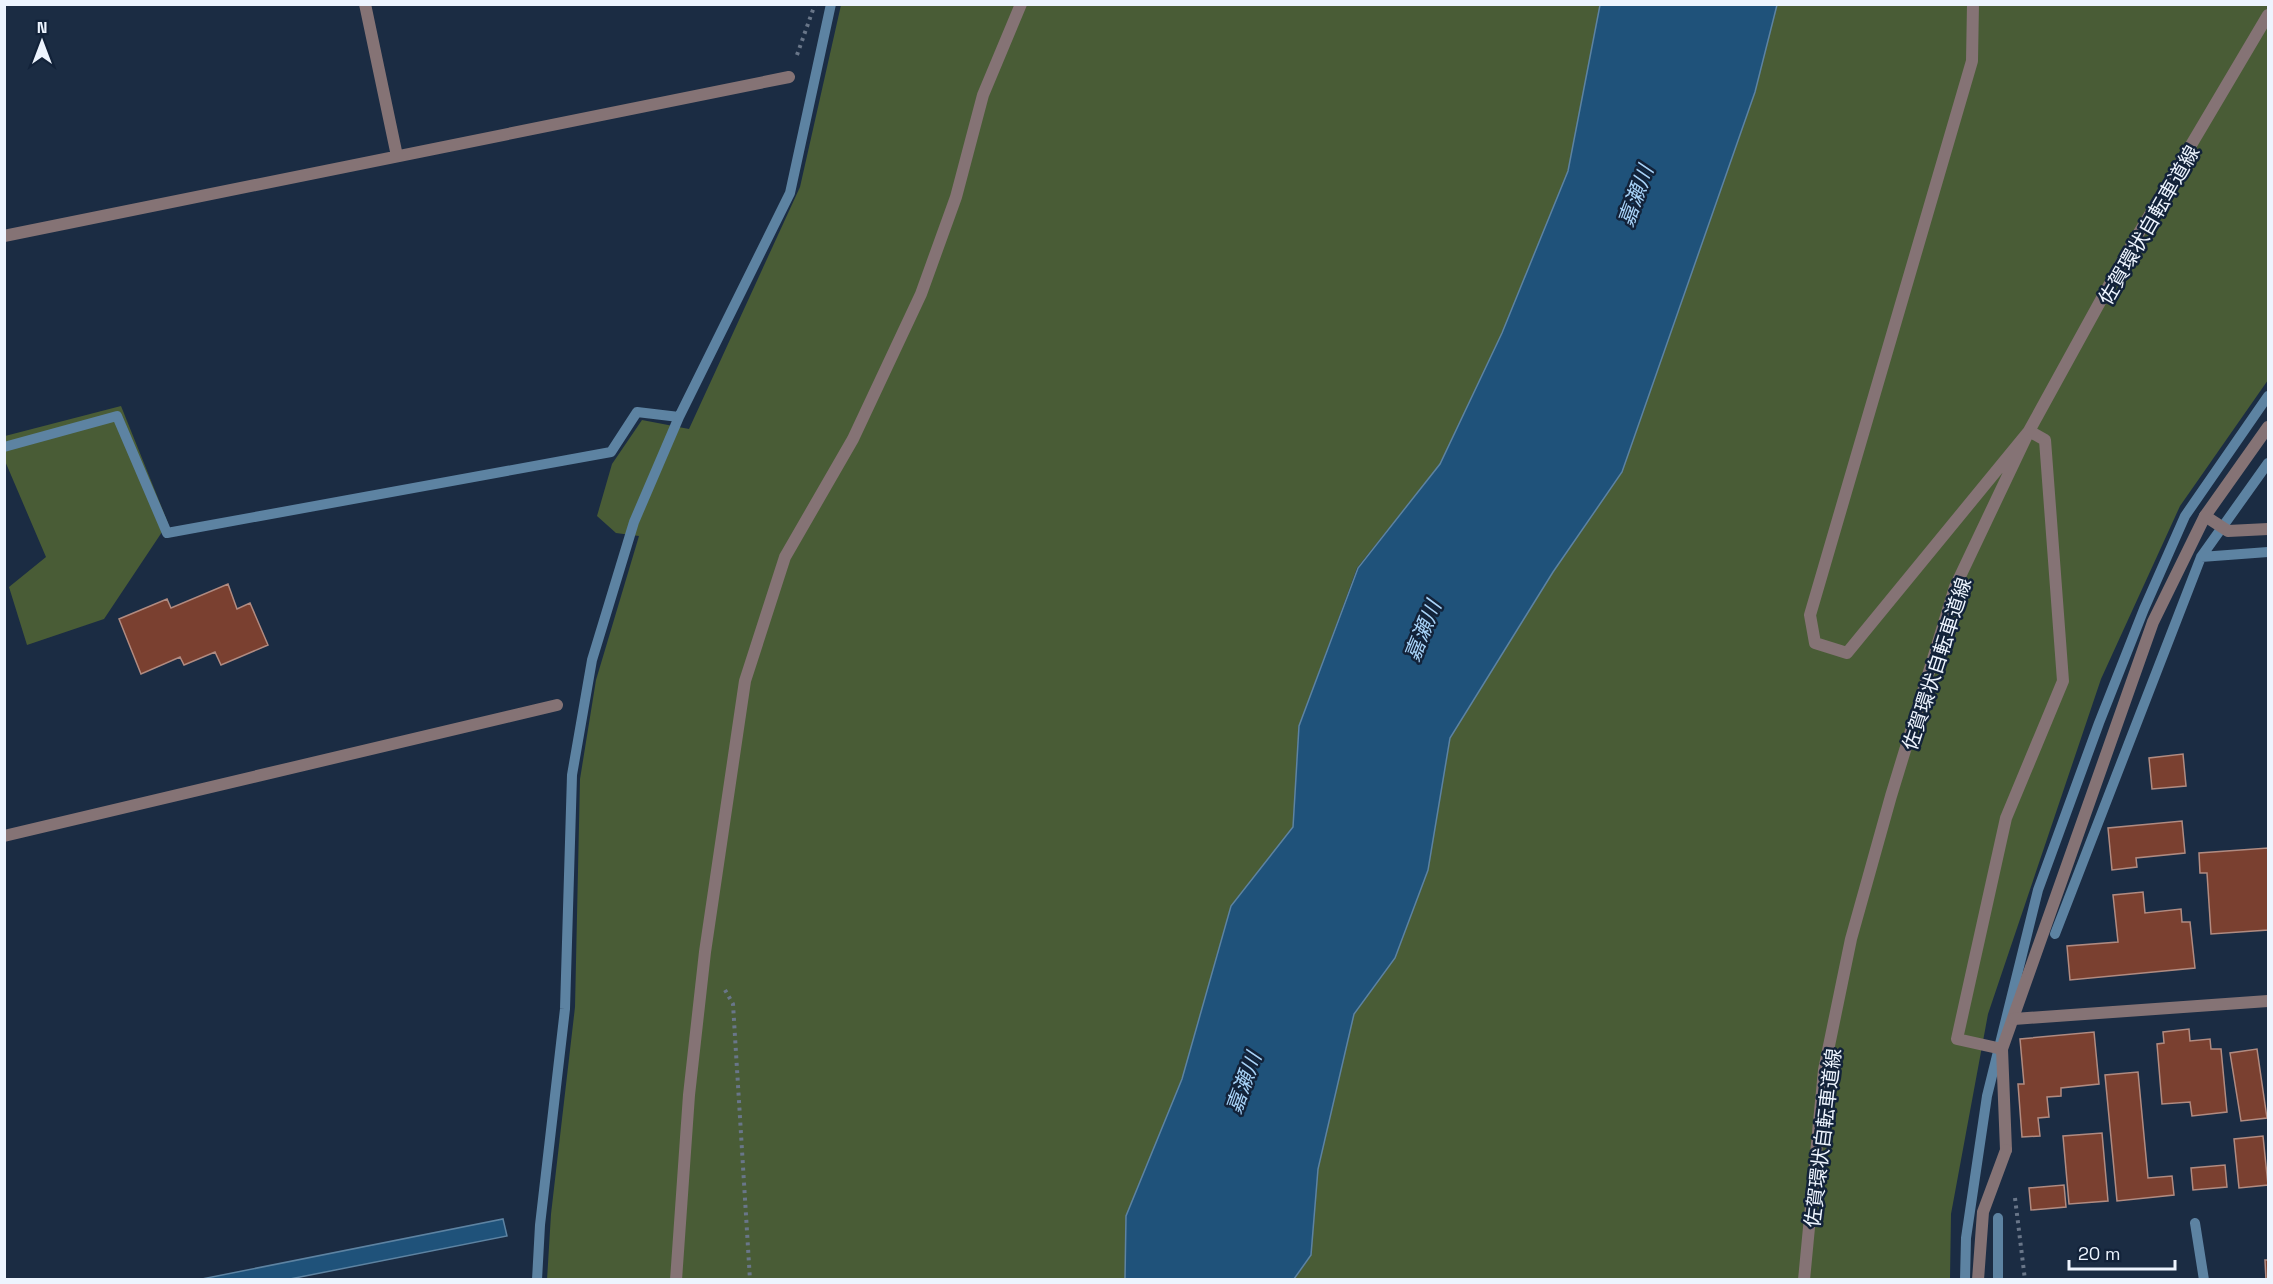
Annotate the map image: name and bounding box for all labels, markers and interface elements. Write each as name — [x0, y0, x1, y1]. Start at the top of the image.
north arrow — [12, 12, 72, 72]
text: N — [37, 17, 47, 38]
street label: 佐賀環状自転車道線 — [2093, 141, 2205, 309]
water label: 嘉瀬川 — [1612, 160, 1660, 230]
street label: 佐賀環状自転車道線 — [1897, 574, 1977, 754]
water label: 嘉瀬川 — [1398, 595, 1448, 665]
water label: 嘉瀬川 — [1220, 1047, 1268, 1117]
street label: 佐賀環状自転車道線 — [1799, 1047, 1847, 1229]
scale bar — [2069, 1233, 2176, 1271]
text: 20 m — [2078, 1242, 2121, 1265]

